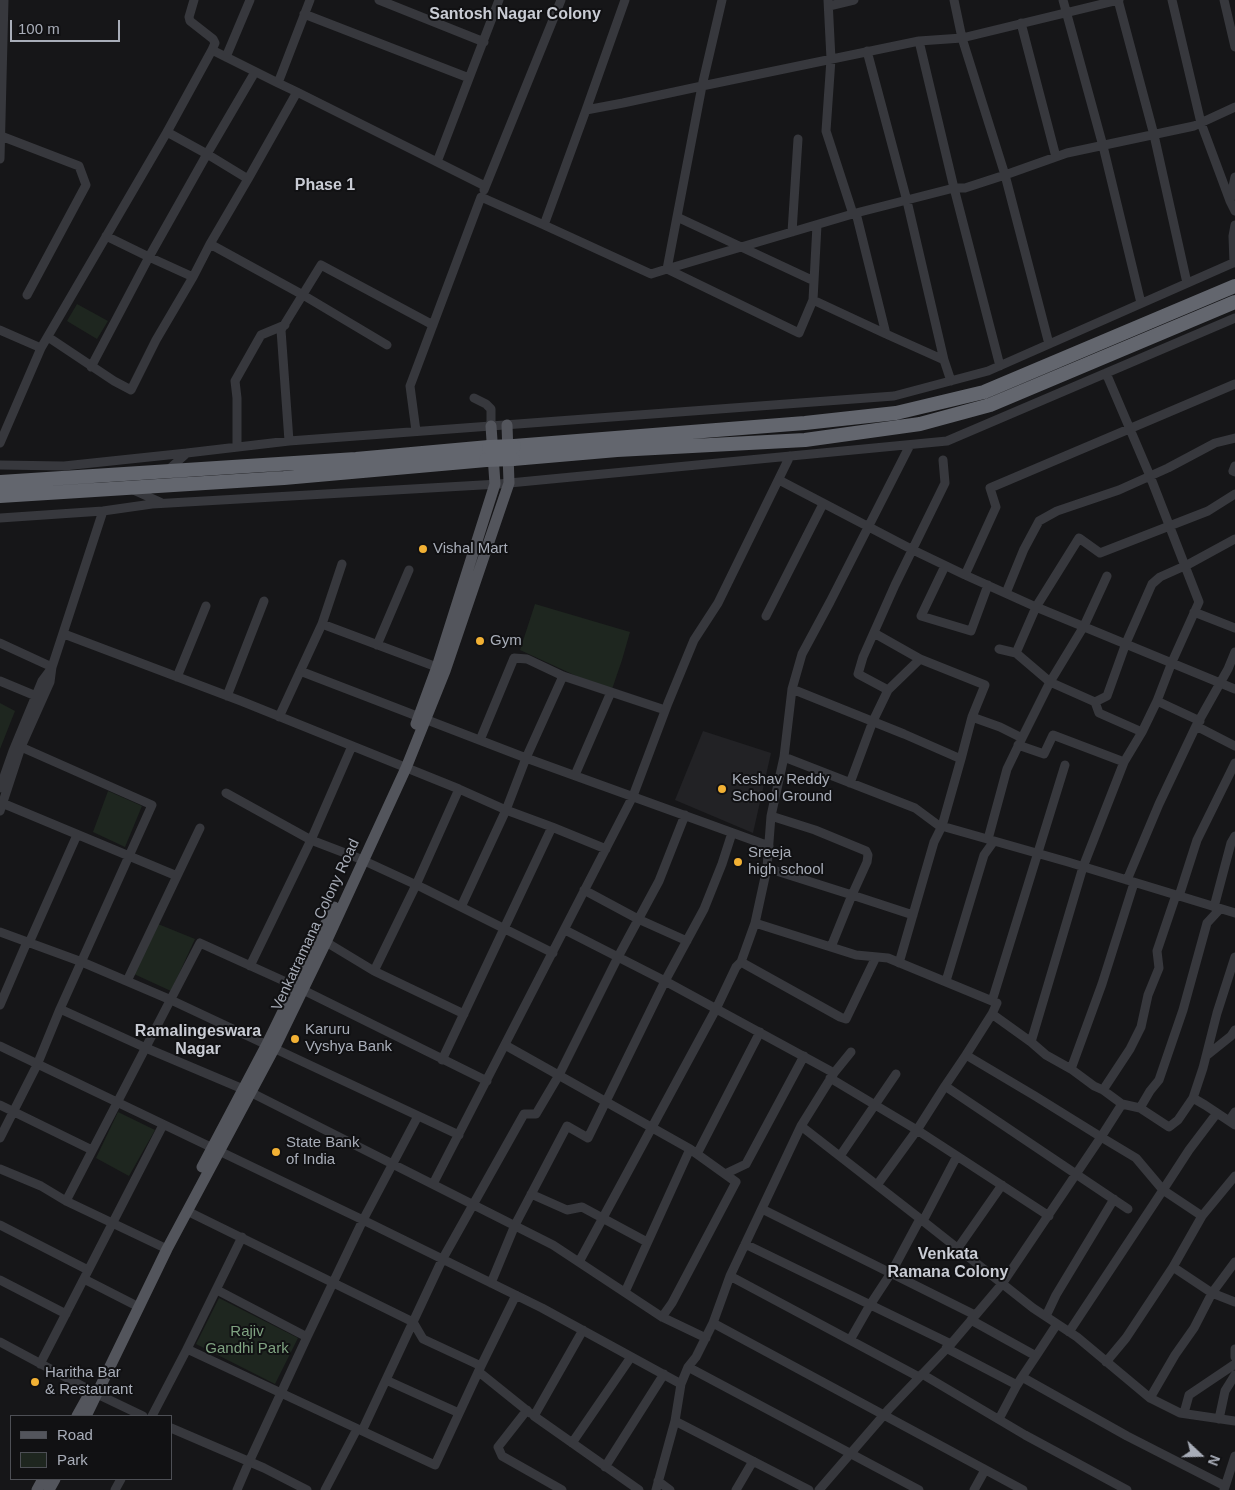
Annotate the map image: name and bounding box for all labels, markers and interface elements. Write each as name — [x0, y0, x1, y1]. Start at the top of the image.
district label: Santosh Nagar Colony — [429, 5, 601, 25]
scale bar — [12, 10, 122, 42]
text: 100 m — [18, 20, 60, 37]
district label: Phase 1 — [295, 176, 355, 196]
place label: Vishal Mart — [433, 540, 508, 558]
marker: Vishal Mart — [417, 543, 429, 555]
place label: Gym — [490, 632, 522, 650]
marker: Gym — [474, 635, 486, 647]
place label: Keshav Reddy School Ground — [732, 771, 832, 806]
marker: Keshav Reddy School Ground — [716, 783, 728, 795]
street label: Venkatramana Colony Road — [268, 836, 364, 1014]
place label: Sreeja high school — [748, 844, 824, 879]
marker: Sreeja high school — [732, 856, 744, 868]
place label: Karuru Vyshya Bank — [305, 1021, 392, 1056]
district label: Ramalingeswara Nagar — [135, 1022, 261, 1060]
marker: Karuru Vyshya Bank — [289, 1033, 301, 1045]
place label: State Bank of India — [286, 1134, 359, 1169]
marker: State Bank of India — [270, 1146, 282, 1158]
district label: Venkata Ramana Colony — [888, 1245, 1008, 1283]
park label: Rajiv Gandhi Park — [205, 1323, 289, 1358]
place label: Haritha Bar & Restaurant — [45, 1364, 133, 1399]
marker: Haritha Bar & Restaurant — [29, 1376, 41, 1388]
legend — [10, 1415, 172, 1480]
text: Road — [57, 1426, 93, 1443]
north arrow — [1175, 1430, 1225, 1480]
text: Park — [57, 1451, 88, 1468]
text: N — [1205, 1453, 1223, 1468]

